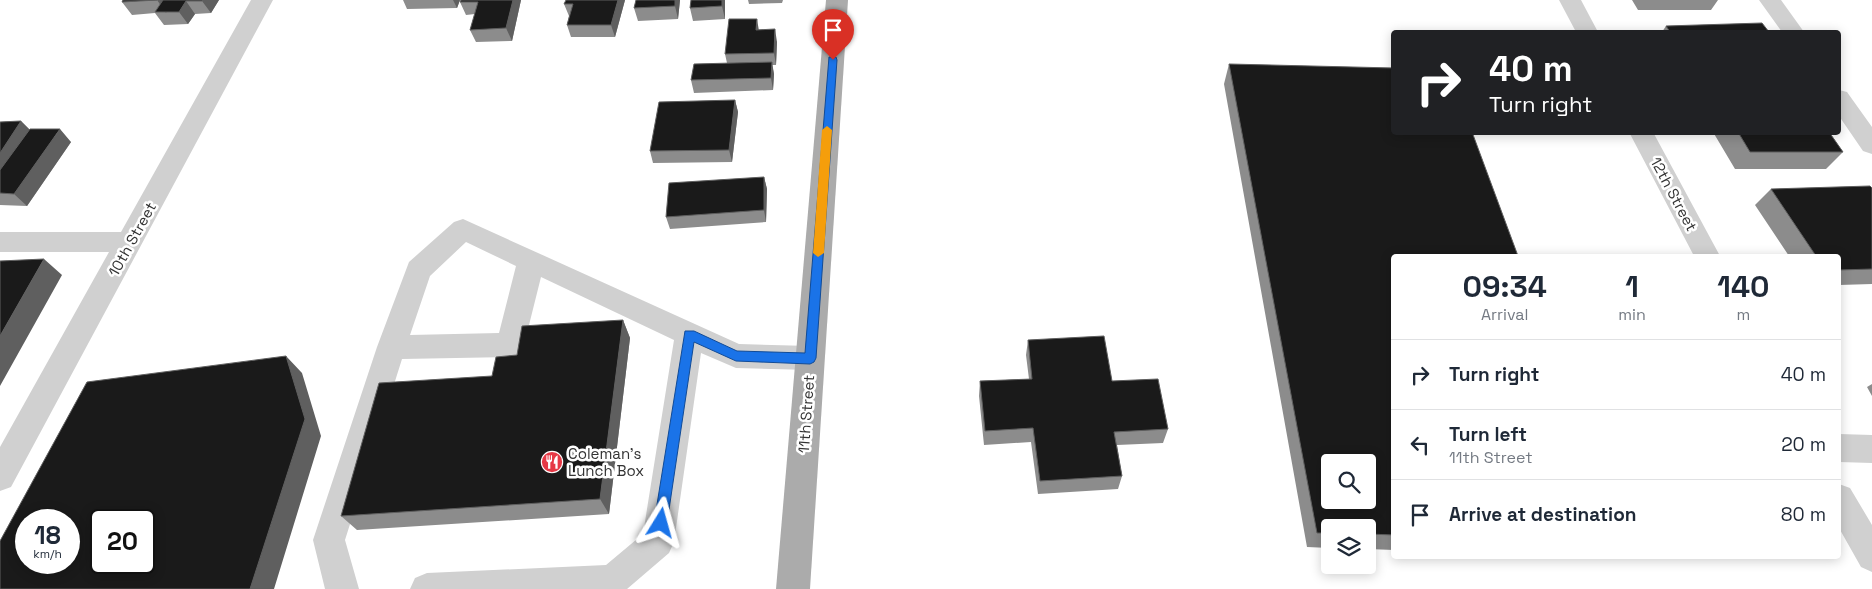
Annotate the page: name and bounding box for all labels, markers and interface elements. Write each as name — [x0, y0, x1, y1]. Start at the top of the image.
pin — [812, 9, 854, 60]
icon: arrive — [819, 16, 847, 44]
text: 40 m — [1489, 47, 1573, 91]
icon: right — [1406, 50, 1471, 115]
text: Turn right — [1489, 90, 1592, 118]
street label: 12th Street — [1647, 154, 1701, 234]
street label: 10th Street — [104, 199, 160, 279]
text: 09:34 — [1463, 267, 1547, 306]
text: 1 — [1625, 267, 1639, 306]
text: 140 — [1717, 267, 1769, 306]
text: Arrival — [1481, 304, 1528, 325]
text: min — [1618, 304, 1646, 325]
text: m — [1737, 304, 1750, 325]
icon: right — [1406, 361, 1434, 389]
text: Turn right — [1449, 362, 1539, 387]
text: 40 m — [1781, 362, 1826, 387]
street label: 11th Street — [794, 374, 818, 454]
text: Turn left — [1449, 422, 1527, 447]
icon: left — [1406, 431, 1434, 459]
text: 20 m — [1781, 432, 1826, 457]
place label: Coleman's Lunch Box — [568, 444, 644, 480]
text: 11th Street — [1449, 447, 1533, 468]
restaurant icon: Coleman's Lunch Box — [540, 450, 564, 474]
map controls — [1321, 454, 1376, 574]
button: search — [1321, 454, 1376, 509]
position arrow — [634, 496, 686, 548]
icon: arrive — [1406, 501, 1434, 529]
text: Arrive at destination — [1449, 502, 1637, 527]
text: 80 m — [1781, 502, 1826, 527]
speed limit sign: 20 — [90, 509, 155, 574]
text: 18 — [34, 519, 61, 551]
button: layers — [1321, 519, 1376, 574]
text: km/h — [33, 546, 62, 562]

